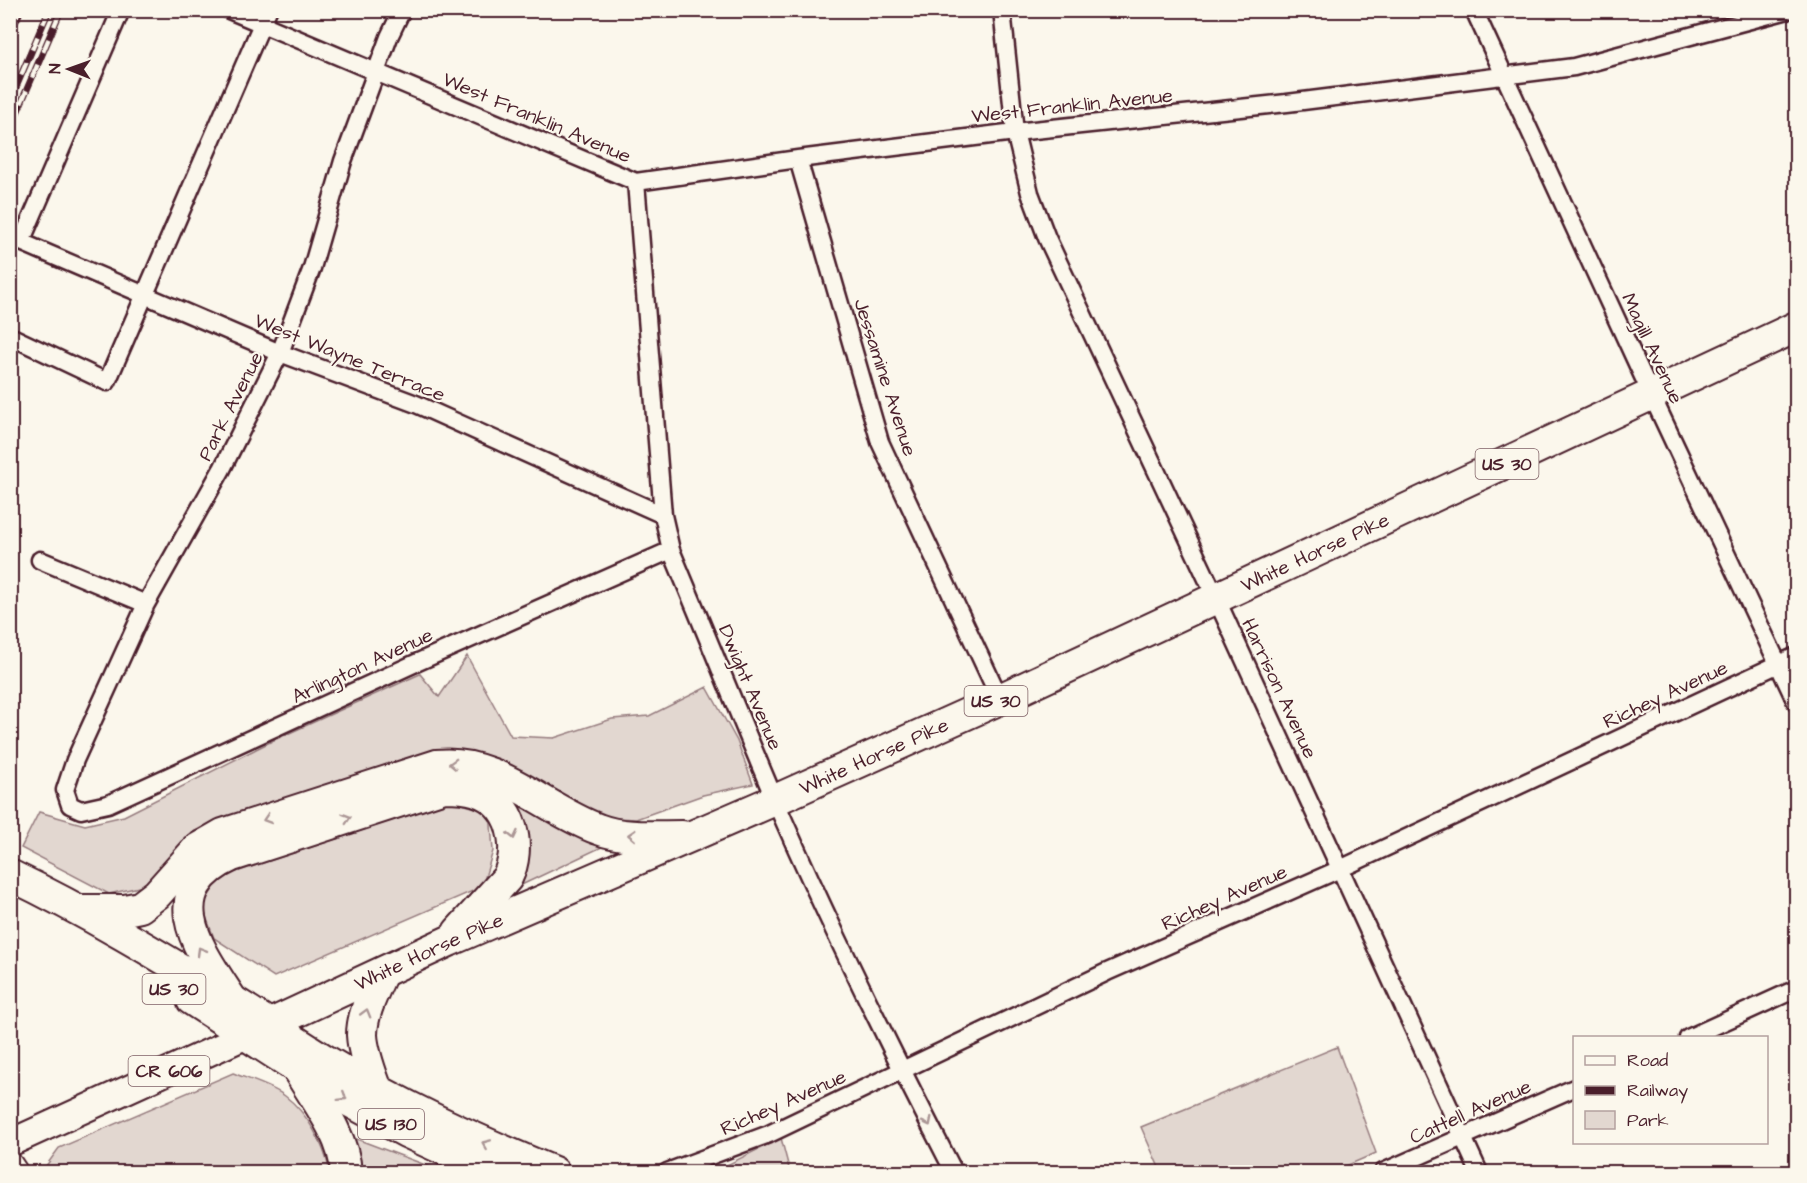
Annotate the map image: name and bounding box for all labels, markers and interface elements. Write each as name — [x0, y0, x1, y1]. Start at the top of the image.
north arrow — [39, 39, 99, 99]
text: N — [44, 64, 66, 74]
street label: West Franklin Avenue — [438, 66, 635, 170]
street label: West Franklin Avenue — [970, 81, 1174, 130]
street label: Magill Avenue — [1613, 288, 1690, 409]
street label: Jessamine Avenue — [846, 295, 924, 460]
street label: West Wayne Terrace — [250, 307, 449, 410]
street label: Park Avenue — [191, 347, 271, 466]
road number: US 30 — [1476, 449, 1538, 479]
street label: White Horse Pike — [1236, 506, 1394, 600]
street label: Harrison Avenue — [1234, 614, 1324, 763]
street label: Dwight Avenue — [710, 620, 789, 755]
street label: Arlington Avenue — [287, 621, 438, 712]
street label: Richey Avenue — [1598, 654, 1733, 737]
road number: US 30 — [964, 686, 1028, 716]
street label: White Horse Pike — [795, 711, 953, 802]
one-way arrow — [448, 758, 457, 771]
one-way arrow — [262, 812, 273, 825]
one-way arrow — [341, 813, 352, 826]
one-way arrow — [628, 829, 637, 842]
one-way arrow — [505, 830, 518, 840]
street label: Richey Avenue — [1157, 858, 1292, 939]
street label: White Horse Pike — [350, 906, 508, 998]
one-way arrow — [197, 947, 208, 957]
road number: US 30 — [142, 974, 206, 1004]
one-way arrow — [359, 1008, 371, 1019]
legend — [1573, 1036, 1768, 1144]
text: Road — [1627, 1048, 1668, 1073]
road number: CR 606 — [128, 1056, 210, 1086]
street label: Richey Avenue — [716, 1063, 851, 1144]
street label: Cattell Avenue — [1405, 1072, 1536, 1151]
text: Railway — [1627, 1078, 1688, 1104]
one-way arrow — [337, 1089, 347, 1101]
text: Park — [1627, 1108, 1669, 1133]
road number: US 130 — [358, 1109, 424, 1139]
one-way arrow — [921, 1115, 932, 1126]
one-way arrow — [482, 1139, 493, 1151]

